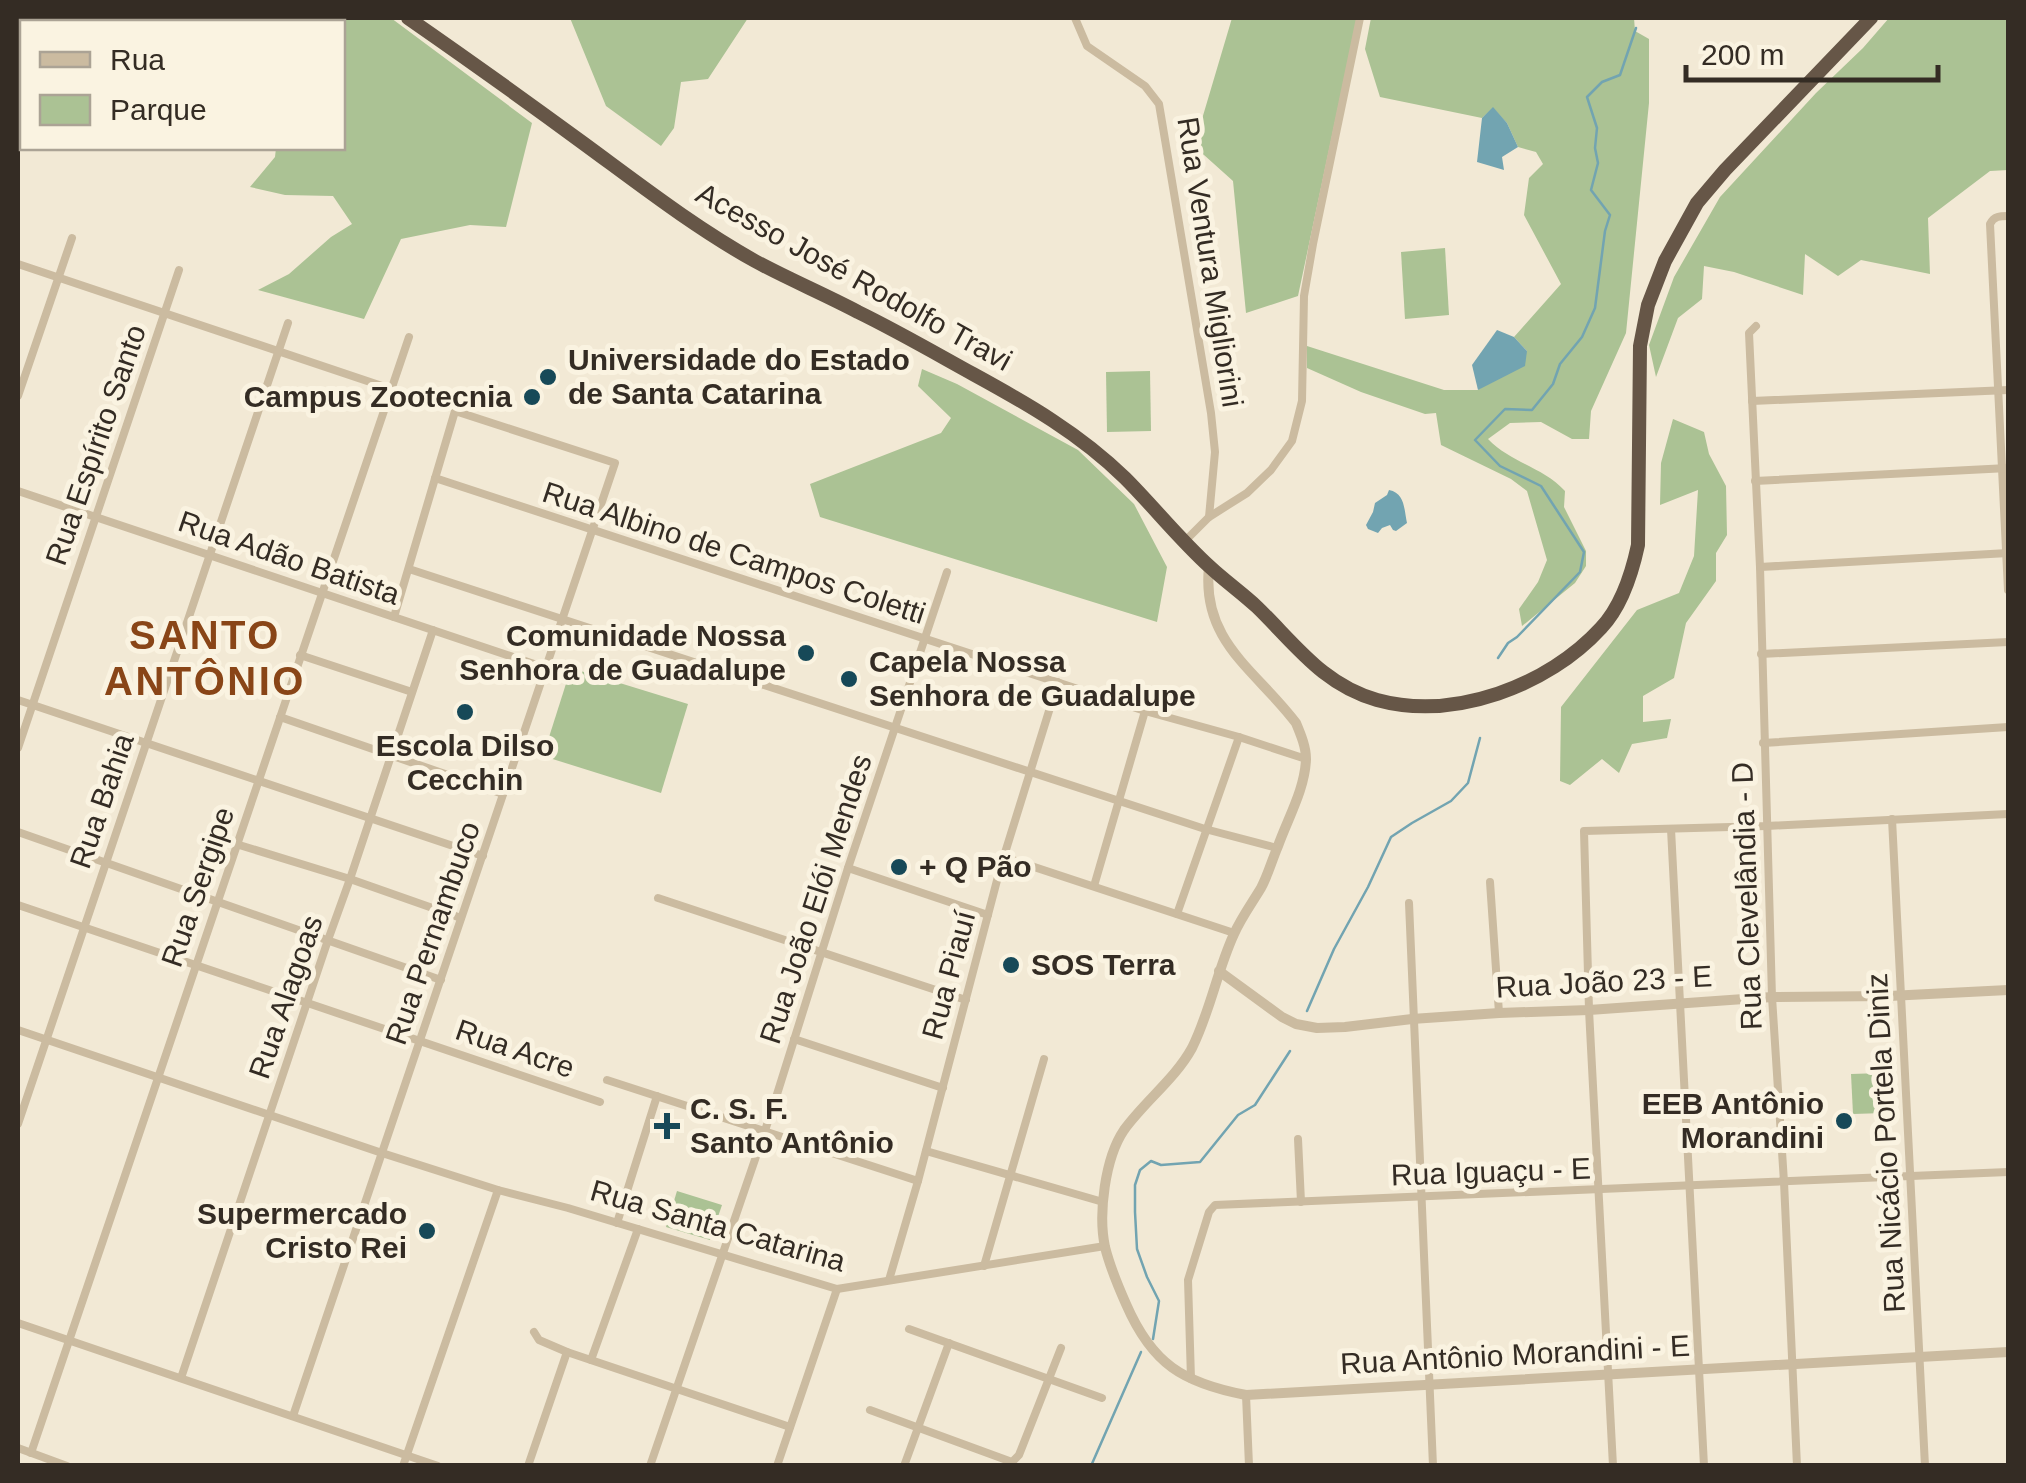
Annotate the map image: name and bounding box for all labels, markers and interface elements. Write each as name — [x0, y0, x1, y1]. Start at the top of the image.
legend — [20, 20, 345, 150]
scale bar — [1686, 20, 1938, 82]
text: 200 m — [1701, 38, 1784, 71]
text: Rua — [110, 43, 165, 76]
text: Parque — [110, 93, 207, 126]
street label: Rua Ventura Migliorini — [1171, 114, 1250, 409]
street label: Acesso José Rodolfo Travi — [691, 176, 1018, 377]
street label: Rua Espírito Santo — [39, 320, 152, 569]
place label: Universidade do Estado de Santa Catarina — [568, 343, 910, 410]
marker: Universidade do Estado de Santa Catarina — [537, 366, 559, 388]
place label: Campus Zootecnia — [244, 380, 512, 413]
marker: Campus Zootecnia — [521, 386, 543, 408]
street label: Rua Albino de Campos Coletti — [539, 475, 930, 630]
street label: Rua Adão Batista — [174, 504, 404, 611]
district label: SANTO ANTÔNIO — [104, 613, 306, 703]
place label: Comunidade Nossa Senhora de Guadalupe — [459, 619, 786, 686]
marker: Comunidade Nossa Senhora de Guadalupe — [795, 642, 817, 664]
place label: Capela Nossa Senhora de Guadalupe — [869, 645, 1196, 712]
marker: Capela Nossa Senhora de Guadalupe — [838, 668, 860, 690]
marker: Escola Dilso Cecchin — [454, 701, 476, 723]
street label: Rua Bahia — [63, 729, 140, 872]
place label: Escola Dilso Cecchin — [376, 729, 554, 796]
street label: Rua João Elói Mendes — [753, 750, 878, 1047]
street label: Rua Clevelândia - D — [1725, 761, 1768, 1031]
street label: Rua Sergipe — [155, 803, 240, 971]
street label: Rua Pernambuco — [379, 817, 486, 1049]
place label: + Q Pão — [919, 850, 1032, 883]
marker: + Q Pão — [888, 856, 910, 878]
street label: Rua Piauí — [916, 906, 982, 1043]
street label: Rua Alagoas — [242, 911, 329, 1083]
place label: SOS Terra — [1031, 948, 1176, 981]
marker: SOS Terra — [1000, 954, 1022, 976]
street label: Rua João 23 - E — [1495, 959, 1713, 1004]
street label: Rua Nicácio Portela Diniz — [1860, 972, 1911, 1314]
street label: Rua Acre — [451, 1013, 579, 1084]
place label: EEB Antônio Morandini — [1642, 1087, 1824, 1154]
place label: C. S. F. Santo Antônio — [690, 1092, 894, 1159]
marker: EEB Antônio Morandini — [1833, 1110, 1855, 1132]
marker: C. S. F. Santo Antônio — [654, 1113, 680, 1139]
street label: Rua Iguaçu - E — [1390, 1152, 1592, 1191]
street label: Rua Santa Catarina — [587, 1173, 850, 1278]
place label: Supermercado Cristo Rei — [197, 1197, 407, 1264]
marker: Supermercado Cristo Rei — [416, 1220, 438, 1242]
street label: Rua Antônio Morandini - E — [1339, 1329, 1691, 1380]

